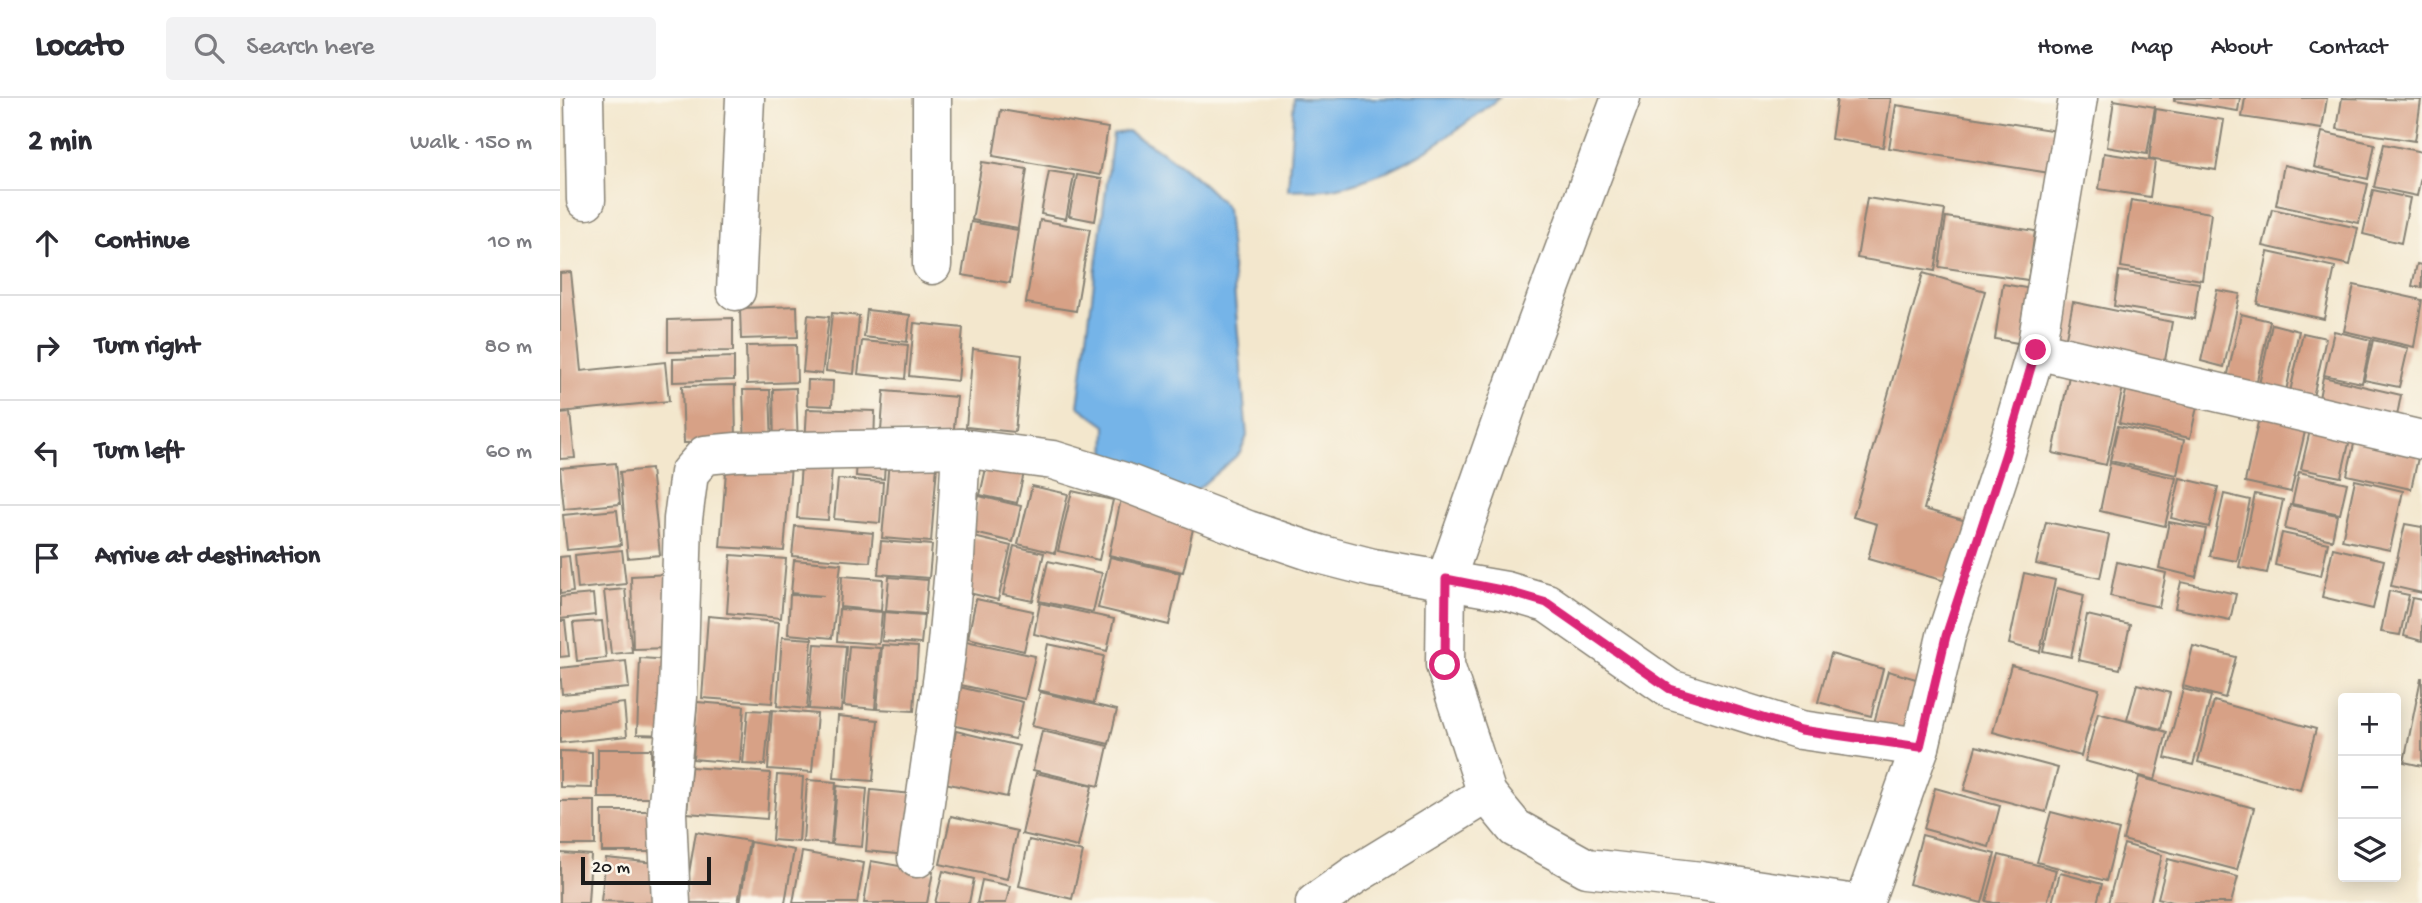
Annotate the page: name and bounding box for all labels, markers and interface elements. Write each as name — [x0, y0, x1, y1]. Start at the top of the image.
search box — [166, 17, 656, 80]
text: Locato — [35, 29, 124, 67]
icon: search — [190, 29, 228, 67]
text: Search here — [246, 33, 374, 64]
text: Home — [2037, 34, 2093, 63]
text: Map — [2131, 34, 2173, 63]
text: About — [2211, 34, 2271, 63]
text: Contact — [2309, 34, 2387, 63]
text: 2 min — [28, 126, 92, 161]
text: Walk · 150 m — [410, 130, 532, 157]
icon: ahead — [28, 224, 66, 262]
text: Continue — [95, 227, 189, 258]
text: 10 m — [488, 229, 532, 256]
icon: right — [28, 329, 66, 367]
text: Turn right — [95, 332, 199, 363]
text: 80 m — [485, 334, 532, 361]
route end — [2020, 334, 2051, 365]
icon: left — [28, 434, 66, 472]
text: Turn left — [95, 437, 183, 468]
text: 60 m — [486, 439, 532, 466]
icon: arrive — [28, 539, 66, 577]
text: Arrive at destination — [95, 542, 320, 573]
route start — [1429, 649, 1460, 680]
map controls — [2338, 693, 2401, 882]
button: + — [2338, 693, 2401, 756]
button: − — [2338, 756, 2401, 819]
button: layers — [2338, 819, 2401, 882]
scale bar — [581, 854, 710, 886]
text: 20 m — [592, 857, 630, 880]

